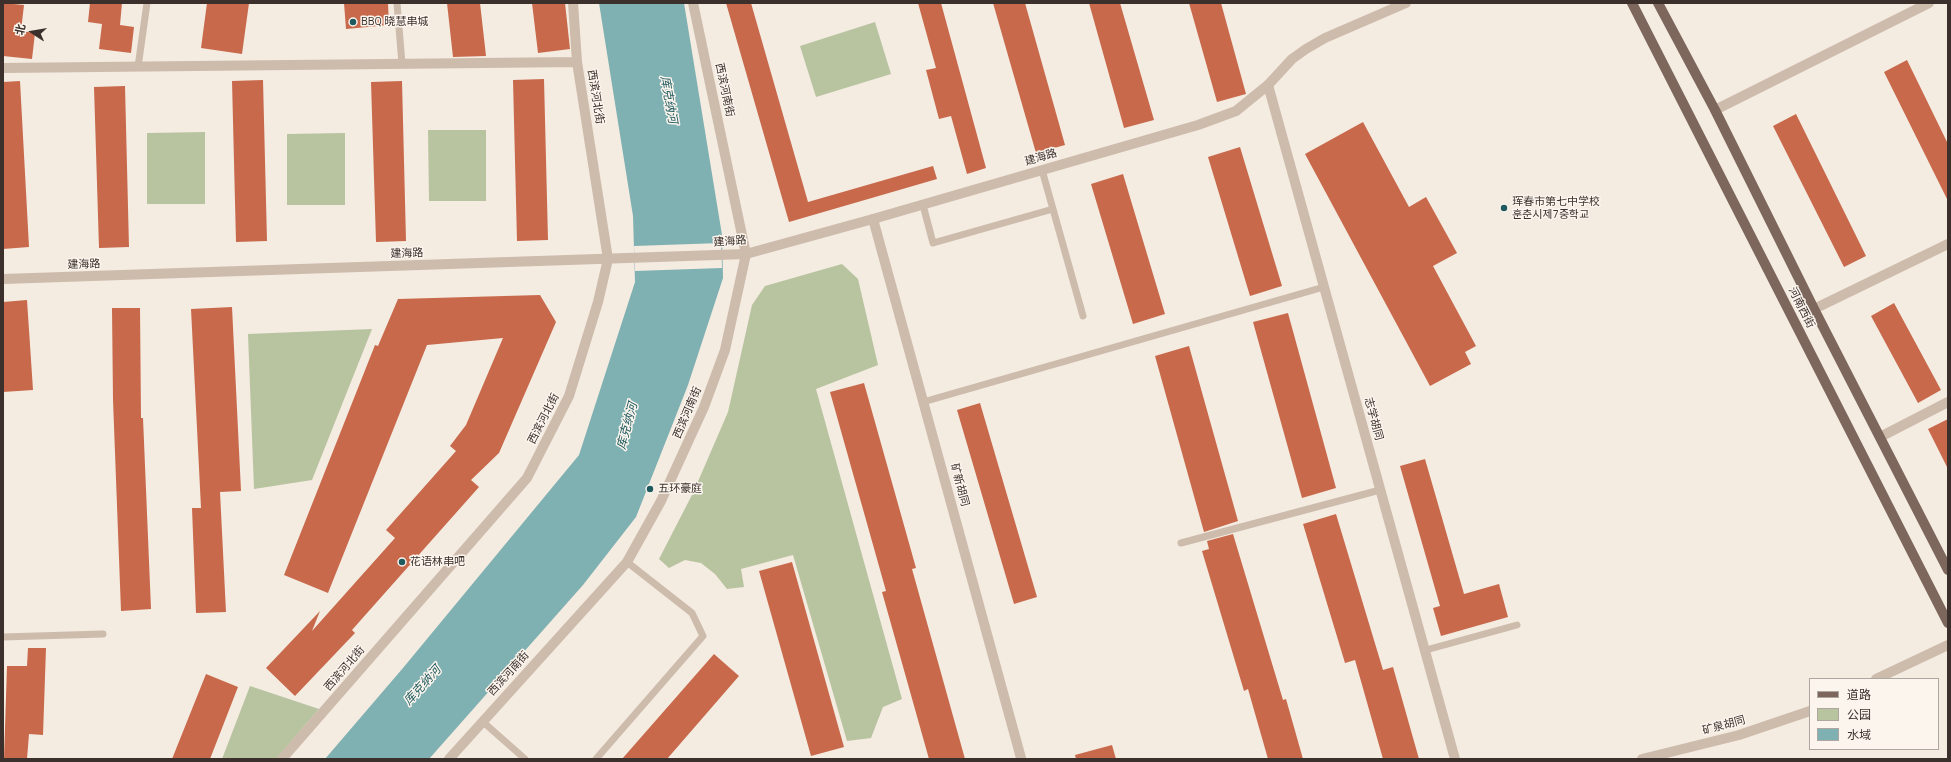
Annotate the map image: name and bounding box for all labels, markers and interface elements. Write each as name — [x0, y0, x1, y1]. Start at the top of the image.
north arrow — [12, 12, 52, 52]
place label: BBQ 晓慧串城 — [361, 15, 428, 29]
marker: BBQ 晓慧串城 — [348, 17, 358, 27]
text: 北 — [11, 22, 29, 37]
street label: 西滨河南街 — [712, 62, 736, 118]
street label: 西滨河北街 — [584, 69, 606, 125]
water label: 库克纳河 — [657, 75, 679, 125]
street label: 建海路 — [1023, 147, 1059, 169]
place label: 珲春市第七中学校 훈춘시제7중학교 — [1512, 195, 1600, 221]
marker: 珲春市第七中学校 훈춘시제7중학교 — [1499, 203, 1509, 213]
street label: 建海路 — [713, 234, 747, 250]
street label: 建海路 — [390, 247, 424, 261]
street label: 建海路 — [67, 258, 101, 272]
street label: 河南西街 — [1785, 285, 1817, 331]
street label: 西滨河南街 — [671, 385, 705, 441]
street label: 西滨河北街 — [526, 392, 562, 446]
street label: 志学胡同 — [1361, 396, 1385, 442]
water label: 库克纳河 — [615, 401, 641, 451]
street label: 矿新胡同 — [947, 462, 971, 508]
place label: 五环豪庭 — [658, 482, 702, 496]
marker: 五环豪庭 — [645, 484, 655, 494]
place label: 花语林串吧 — [410, 555, 465, 569]
marker: 花语林串吧 — [397, 557, 407, 567]
street label: 西滨河北街 — [322, 644, 368, 694]
street label: 西滨河南街 — [486, 649, 532, 699]
water label: 库克纳河 — [402, 663, 444, 709]
legend — [1809, 678, 1939, 750]
text: 道路 — [1847, 685, 1871, 704]
text: 公园 — [1847, 705, 1871, 724]
street label: 矿泉胡同 — [1701, 714, 1747, 738]
text: 水域 — [1847, 725, 1871, 744]

